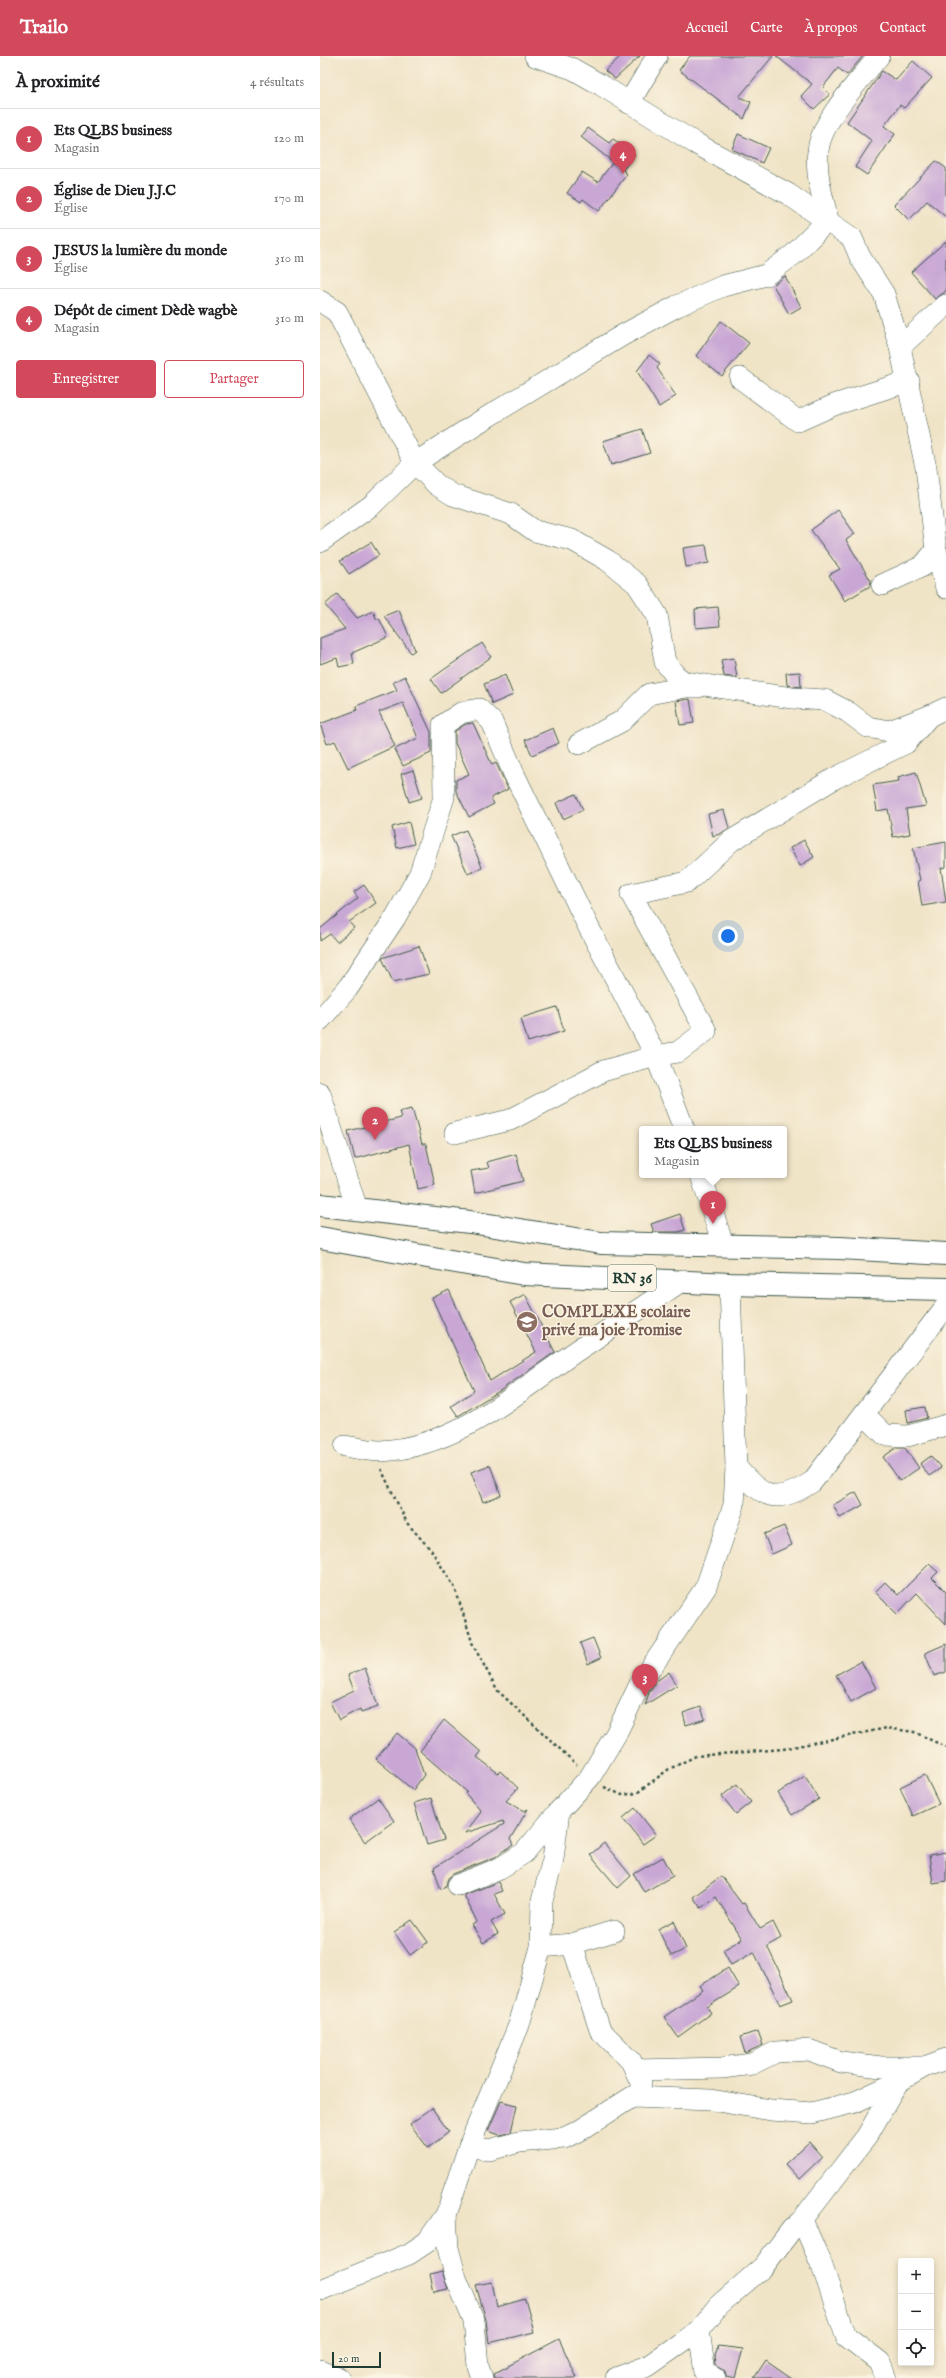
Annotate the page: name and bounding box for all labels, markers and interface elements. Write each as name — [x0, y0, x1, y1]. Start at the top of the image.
text: Trailo — [20, 16, 68, 40]
text: Accueil — [685, 19, 728, 37]
text: Carte — [750, 19, 783, 37]
text: À propos — [805, 19, 857, 37]
text: Contact — [879, 19, 926, 37]
text: À proximité — [16, 72, 100, 93]
text: 4 résultats — [250, 74, 304, 91]
text: Ets QLBS business — [54, 121, 172, 140]
text: 1 — [27, 130, 31, 147]
text: 120 m — [274, 130, 304, 147]
text: Magasin — [54, 140, 100, 157]
pin: 4 — [610, 141, 636, 174]
text: Église de Dieu J.J.C — [54, 181, 176, 200]
text: 2 — [26, 190, 32, 207]
text: 170 m — [274, 190, 304, 207]
text: Église — [54, 200, 88, 217]
text: JESUS la lumière du monde — [54, 241, 227, 260]
text: 3 — [27, 250, 31, 267]
text: 310 m — [275, 250, 304, 267]
text: Église — [54, 260, 88, 277]
text: Dépôt de ciment Dèdè wagbè — [54, 301, 237, 320]
text: 4 — [26, 310, 32, 327]
text: 310 m — [275, 310, 304, 327]
text: Magasin — [54, 320, 100, 337]
button: Enregistrer — [16, 360, 156, 398]
button: Partager — [164, 360, 304, 398]
your location — [718, 926, 738, 946]
pin: 2 — [362, 1107, 388, 1140]
popup — [639, 1126, 787, 1178]
text: Ets QLBS business — [654, 1134, 772, 1153]
text: Magasin — [654, 1153, 699, 1170]
pin: 1 — [700, 1191, 726, 1224]
road number: RN 36 — [608, 1265, 656, 1291]
place label: COMPLEXE scolaire privé ma joie Promise — [541, 1303, 691, 1341]
school or university icon: COMPLEXE scolaire privé ma joie Promise — [514, 1309, 540, 1335]
pin: 3 — [632, 1664, 658, 1697]
map controls — [898, 2258, 934, 2366]
button: + — [898, 2258, 934, 2294]
button: − — [898, 2294, 934, 2330]
button: locate — [898, 2330, 934, 2366]
scale bar — [332, 2350, 381, 2369]
text: 20 m — [338, 2352, 359, 2366]

